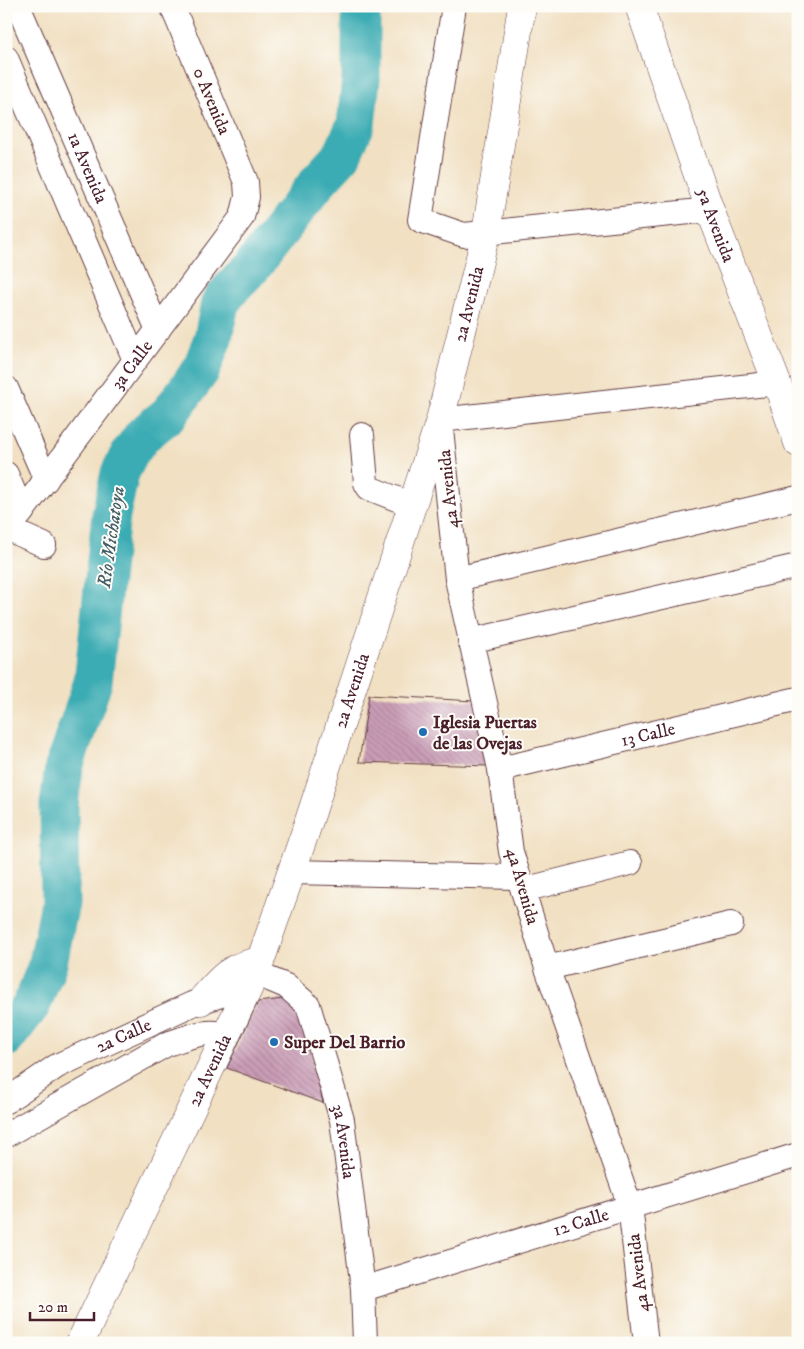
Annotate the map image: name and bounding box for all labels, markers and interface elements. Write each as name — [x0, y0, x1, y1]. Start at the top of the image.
street label: 0 Avenida — [187, 65, 235, 139]
street label: 1a Avenida — [62, 129, 112, 207]
street label: 5a Avenida — [691, 185, 739, 266]
street label: 2a Avenida — [450, 264, 490, 344]
street label: 3a Calle — [107, 336, 158, 394]
street label: 4a Avenida — [434, 448, 464, 529]
water label: Río Michatoya — [93, 485, 130, 590]
street label: 2a Avenida — [330, 650, 375, 731]
place label: Iglesia Puertas de las Ovejas — [433, 712, 537, 755]
street label: 13 Calle — [619, 718, 678, 752]
marker: Iglesia Puertas de las Ovejas — [417, 726, 429, 738]
street label: 4a Avenida — [501, 845, 544, 928]
street label: 2a Calle — [93, 1014, 155, 1059]
street label: 2a Avenida — [184, 1031, 237, 1110]
place label: Super Del Barrio — [284, 1032, 405, 1054]
marker: Super Del Barrio — [268, 1036, 280, 1048]
street label: 3a Avenida — [326, 1102, 359, 1180]
street label: 12 Calle — [551, 1204, 612, 1242]
street label: 4a Avenida — [623, 1232, 655, 1313]
scale bar — [30, 1289, 94, 1321]
text: 20 m — [38, 1298, 68, 1317]

